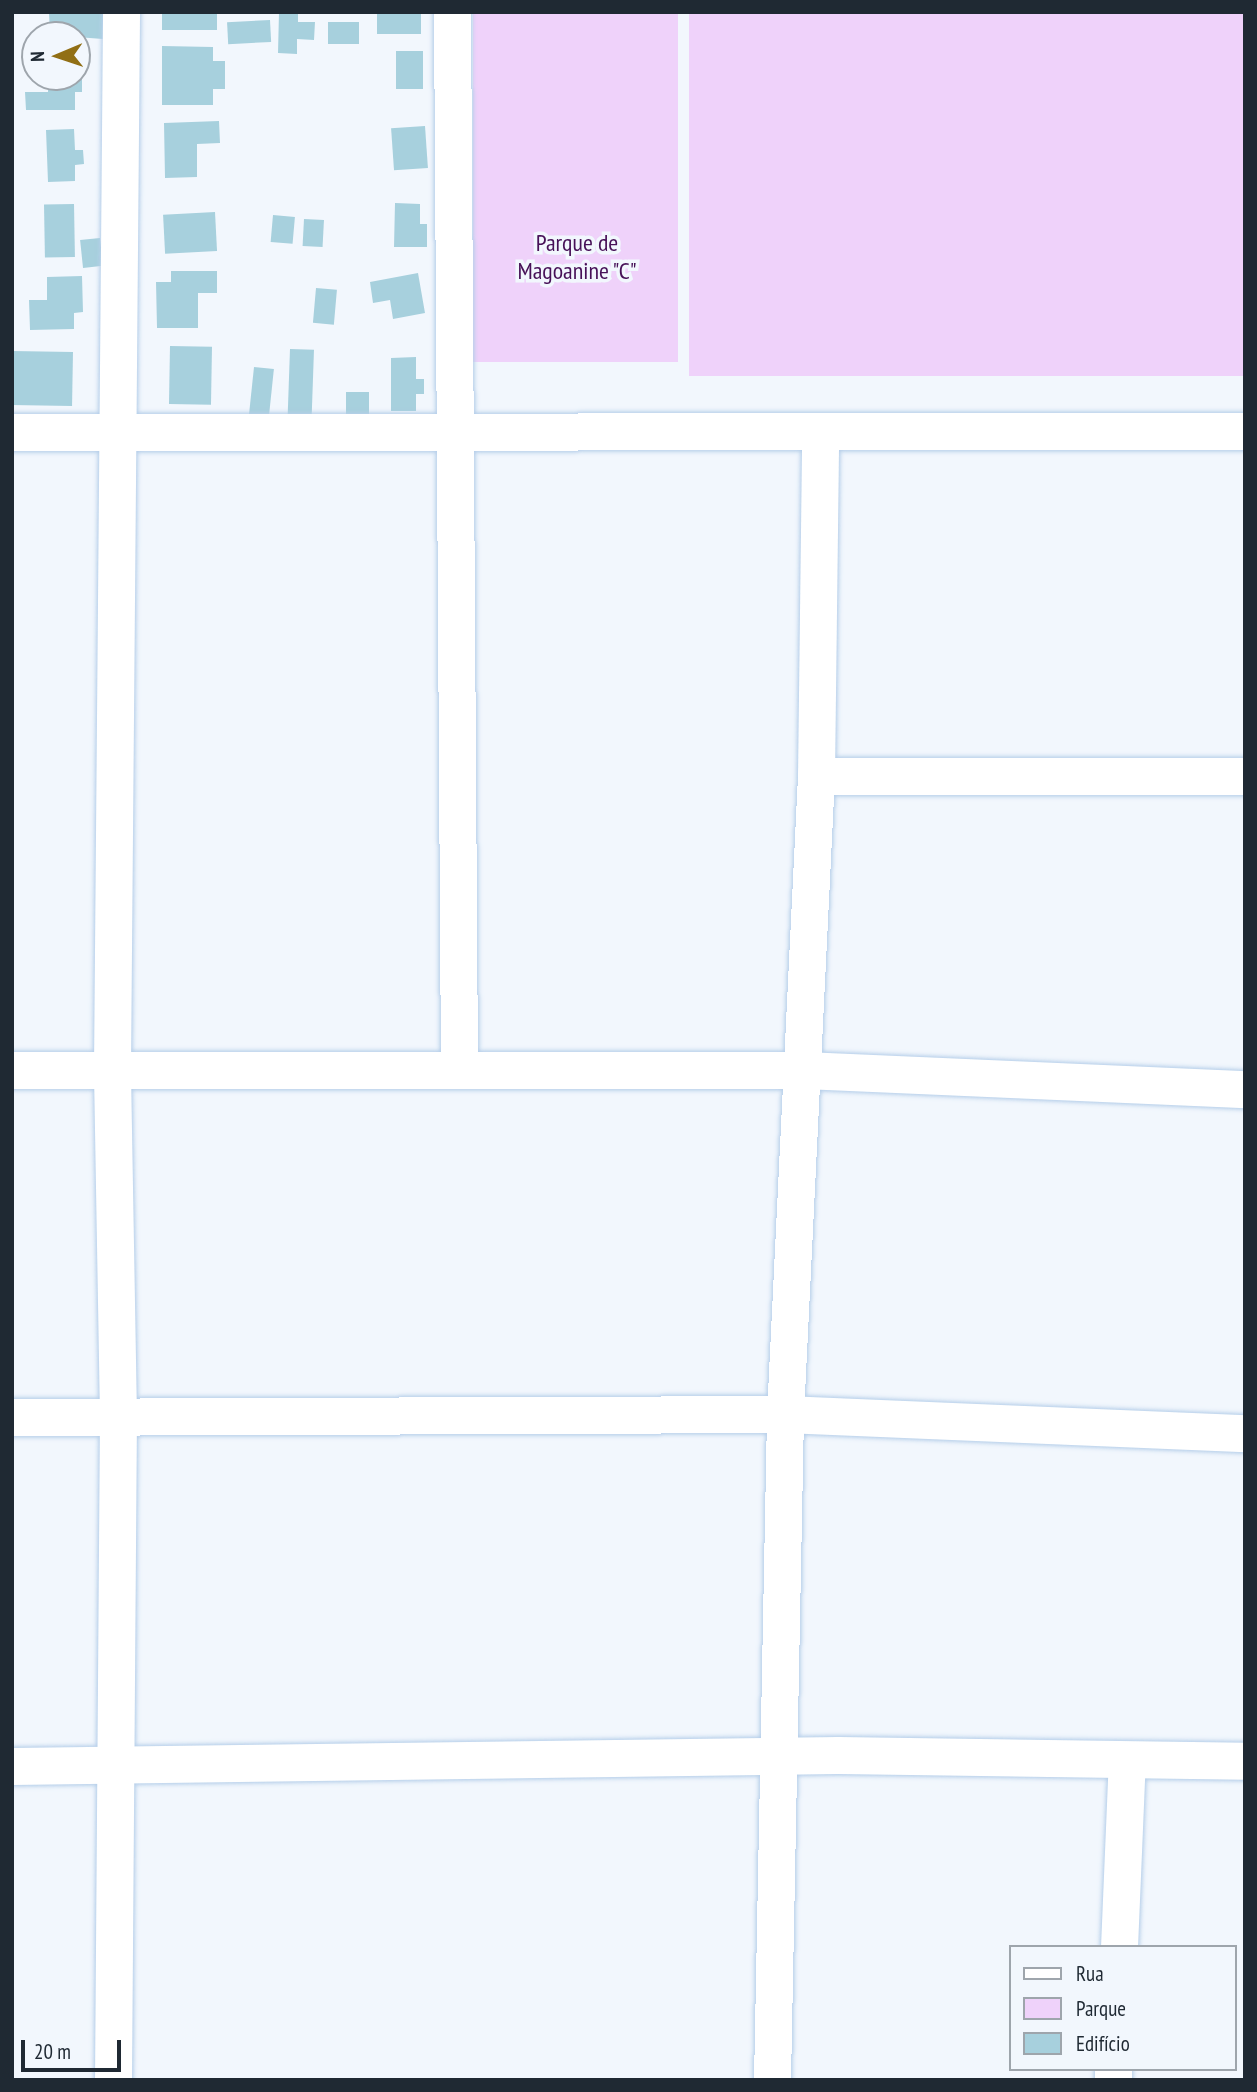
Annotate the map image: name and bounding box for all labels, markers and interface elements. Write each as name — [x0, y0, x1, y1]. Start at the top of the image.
north arrow — [21, 21, 91, 91]
text: N — [25, 51, 49, 62]
park label: Parque de Magoanine "C" — [517, 229, 637, 285]
legend — [1009, 1945, 1236, 2071]
text: Rua — [1076, 1960, 1104, 1987]
text: Parque — [1076, 1995, 1126, 2022]
scale bar — [24, 2025, 124, 2070]
text: Edifício — [1076, 2030, 1130, 2057]
text: 20 m — [34, 2038, 71, 2065]

